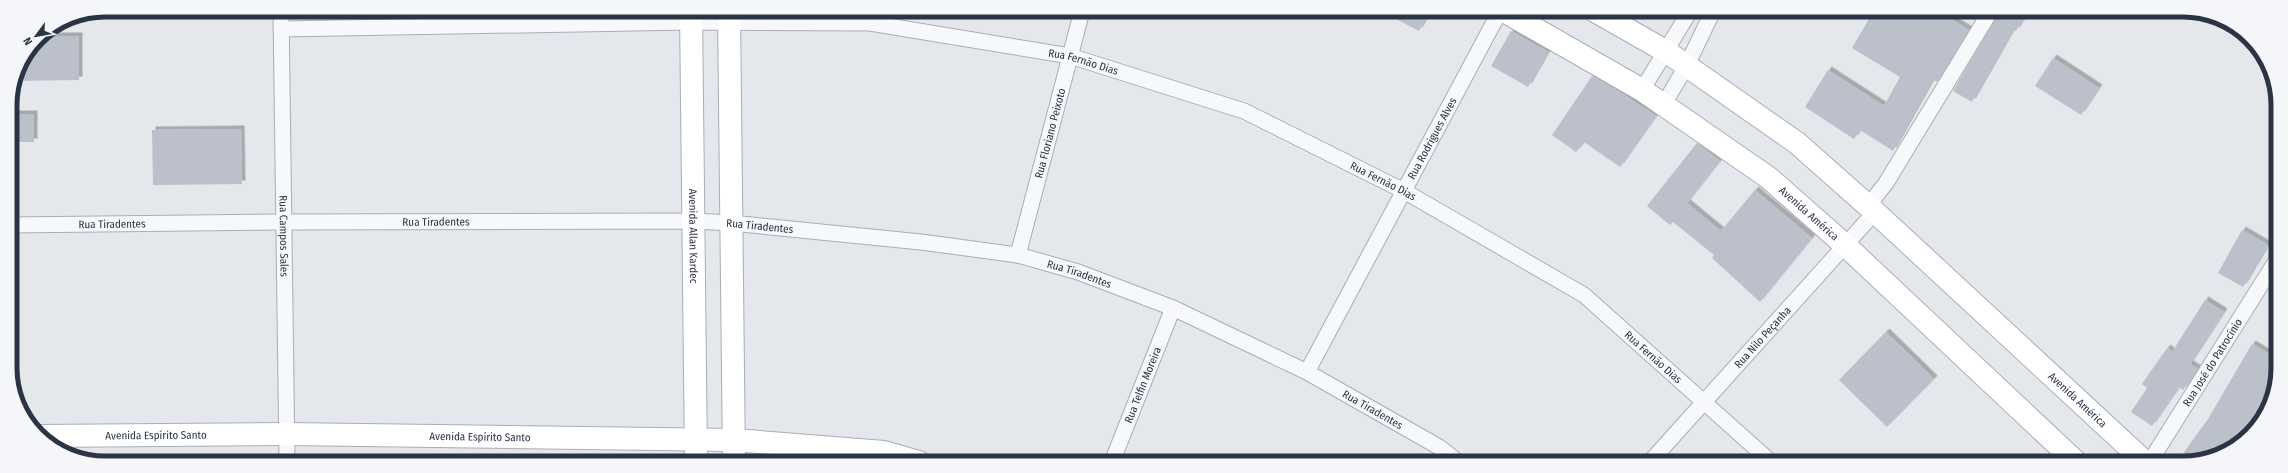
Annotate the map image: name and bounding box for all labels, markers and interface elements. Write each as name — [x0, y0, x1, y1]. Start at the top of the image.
north arrow — [16, 16, 56, 56]
text: N — [21, 35, 35, 47]
street label: Rua Fernão Dias — [1047, 47, 1120, 78]
street label: Rua Floriano Peixoto — [1032, 87, 1069, 180]
street label: Rua Rodrigues Alves — [1405, 95, 1460, 182]
street label: Rua Fernão Dias — [1348, 159, 1419, 204]
street label: Avenida América — [1776, 184, 1841, 243]
street label: Avenida Allan Kardec — [686, 189, 700, 284]
street label: Rua Campos Sales — [276, 195, 291, 277]
street label: Rua Tiradentes — [402, 216, 470, 229]
street label: Rua Tiradentes — [726, 217, 794, 236]
street label: Rua Tiradentes — [78, 218, 146, 231]
street label: Rua Tiradentes — [1045, 258, 1113, 291]
street label: Rua Nilo Peçanha — [1732, 304, 1794, 371]
street label: Rua José do Patrocínio — [2180, 316, 2245, 409]
street label: Rua Fernão Dias — [1622, 328, 1685, 386]
street label: Rua Telfin Moreira — [1122, 345, 1164, 425]
street label: Avenida América — [2045, 370, 2109, 430]
street label: Rua Tiradentes — [1340, 388, 1405, 432]
street label: Avenida Espírito Santo — [105, 429, 207, 442]
street label: Avenida Espírito Santo — [429, 430, 531, 444]

